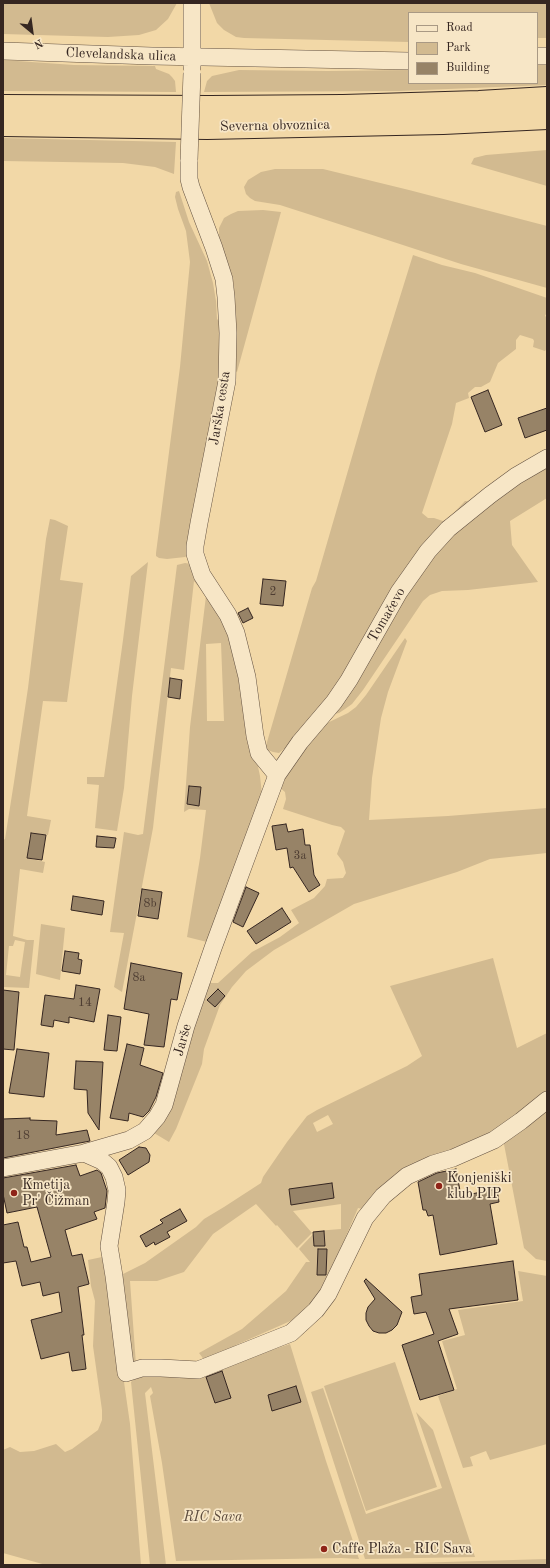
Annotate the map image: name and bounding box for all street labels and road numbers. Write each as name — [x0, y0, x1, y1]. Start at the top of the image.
street label: Clevelandska ulica — [65, 45, 177, 65]
street label: Severna obvoznica — [220, 117, 330, 135]
street label: Jarška cesta — [206, 370, 234, 446]
street label: Tomačevo — [365, 585, 409, 645]
street label: Jarše — [170, 1022, 196, 1058]

